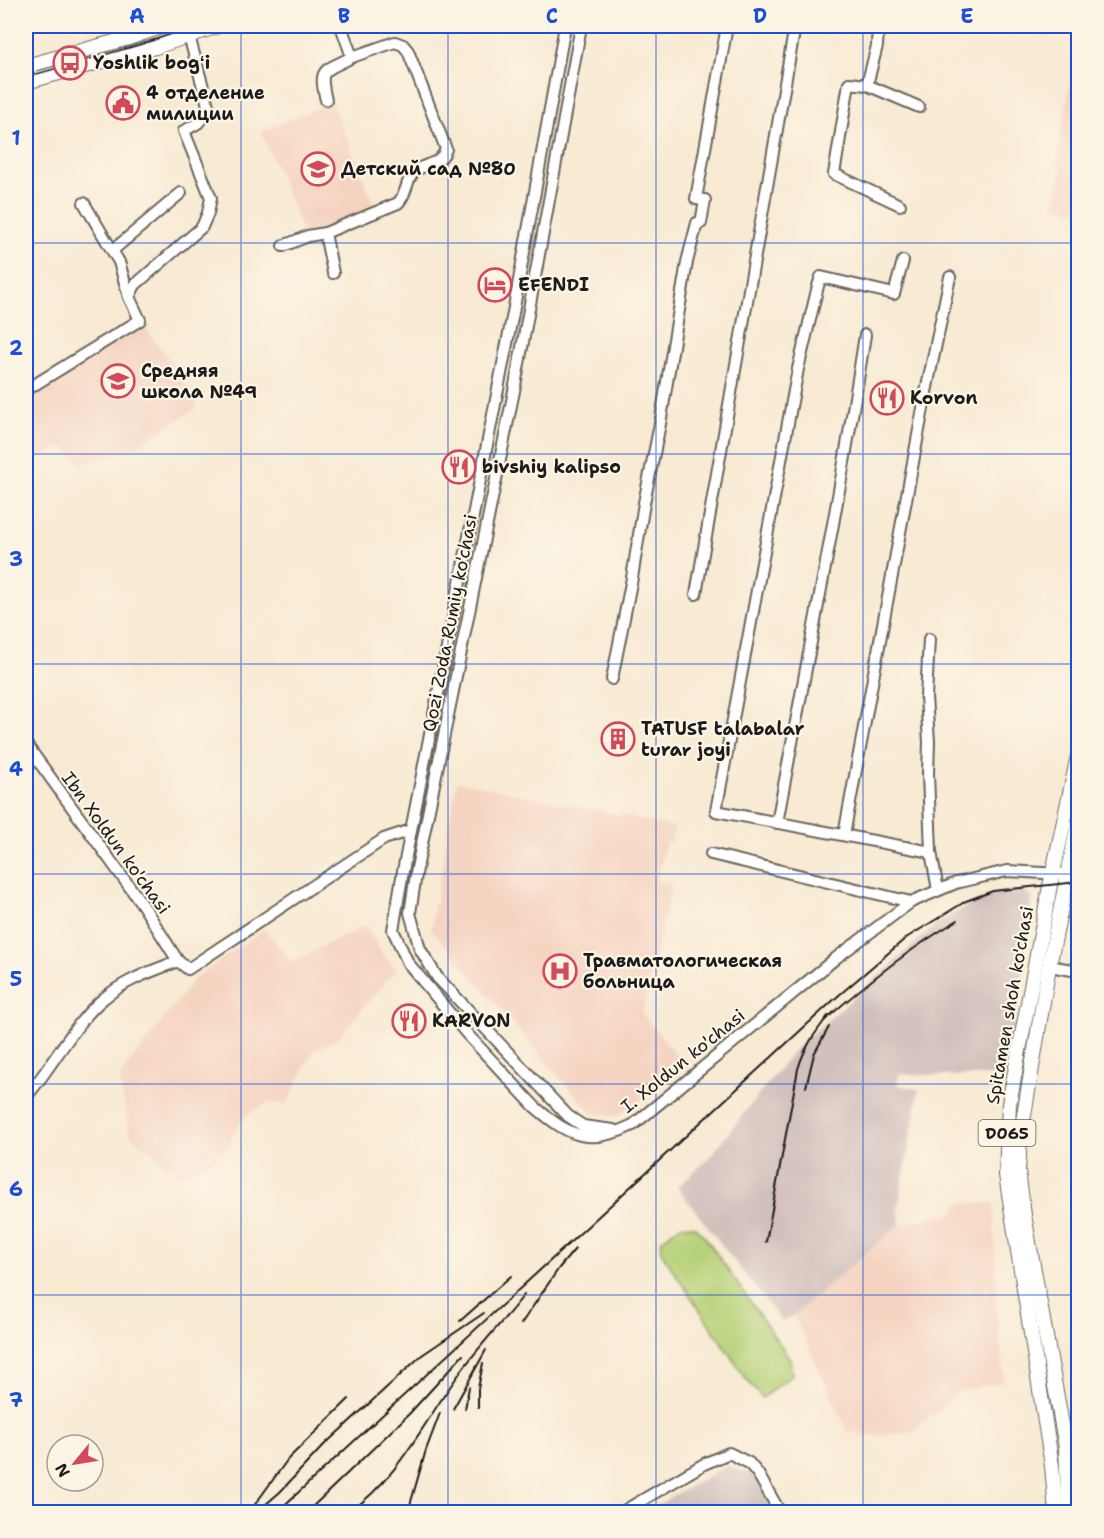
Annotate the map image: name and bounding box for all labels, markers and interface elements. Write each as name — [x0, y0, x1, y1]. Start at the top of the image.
text: A — [129, 3, 145, 29]
text: B — [338, 3, 350, 29]
text: C — [546, 3, 558, 29]
text: D — [753, 3, 767, 29]
text: E — [960, 3, 974, 29]
bus stop icon: Yoshlik bogʻi — [52, 45, 88, 81]
place label: Yoshlik bogʻi — [93, 51, 210, 75]
place label: 4 отделение милиции — [146, 81, 265, 126]
public building icon: 4 отделение милиции — [105, 85, 141, 121]
text: 1 — [11, 125, 21, 151]
school or university icon: Детский сад №80 — [300, 151, 336, 187]
place label: Детский сад №80 — [341, 157, 516, 181]
hotel icon: EFENDI — [477, 267, 513, 303]
place label: EFENDI — [518, 273, 589, 297]
text: 2 — [9, 335, 23, 361]
place label: Средняя школа №49 — [141, 359, 257, 404]
school or university icon: Средняя школа №49 — [100, 363, 136, 399]
restaurant icon: Korvon — [869, 380, 905, 416]
place label: Korvon — [910, 386, 977, 410]
restaurant icon: bivshiy kalipso — [441, 449, 477, 485]
place label: bivshiy kalipso — [482, 455, 621, 479]
street label: Qozi Zoda Rumiy ko'chasi — [417, 512, 483, 734]
text: 3 — [9, 546, 23, 572]
place label: TATUSF talabalar turar joyi — [641, 717, 805, 762]
building icon: TATUSF talabalar turar joyi — [600, 721, 636, 757]
text: 4 — [9, 756, 23, 782]
street label: Ibn Xoldun ko'chasi — [56, 767, 176, 919]
street label: Spitamen shoh ko'chasi — [981, 904, 1039, 1106]
place label: Травматологическая больница — [583, 949, 782, 994]
hospital icon: Травматологическая больница — [542, 953, 578, 989]
text: 5 — [10, 966, 22, 992]
restaurant icon: KARVON — [391, 1003, 427, 1039]
street label: I. Xoldun ko'chasi — [616, 1003, 750, 1119]
place label: KARVON — [432, 1009, 511, 1033]
road number: D065 — [978, 1120, 1036, 1146]
text: 6 — [9, 1176, 23, 1202]
text: 7 — [9, 1387, 23, 1413]
north arrow — [45, 1433, 105, 1493]
text: N — [50, 1460, 75, 1481]

